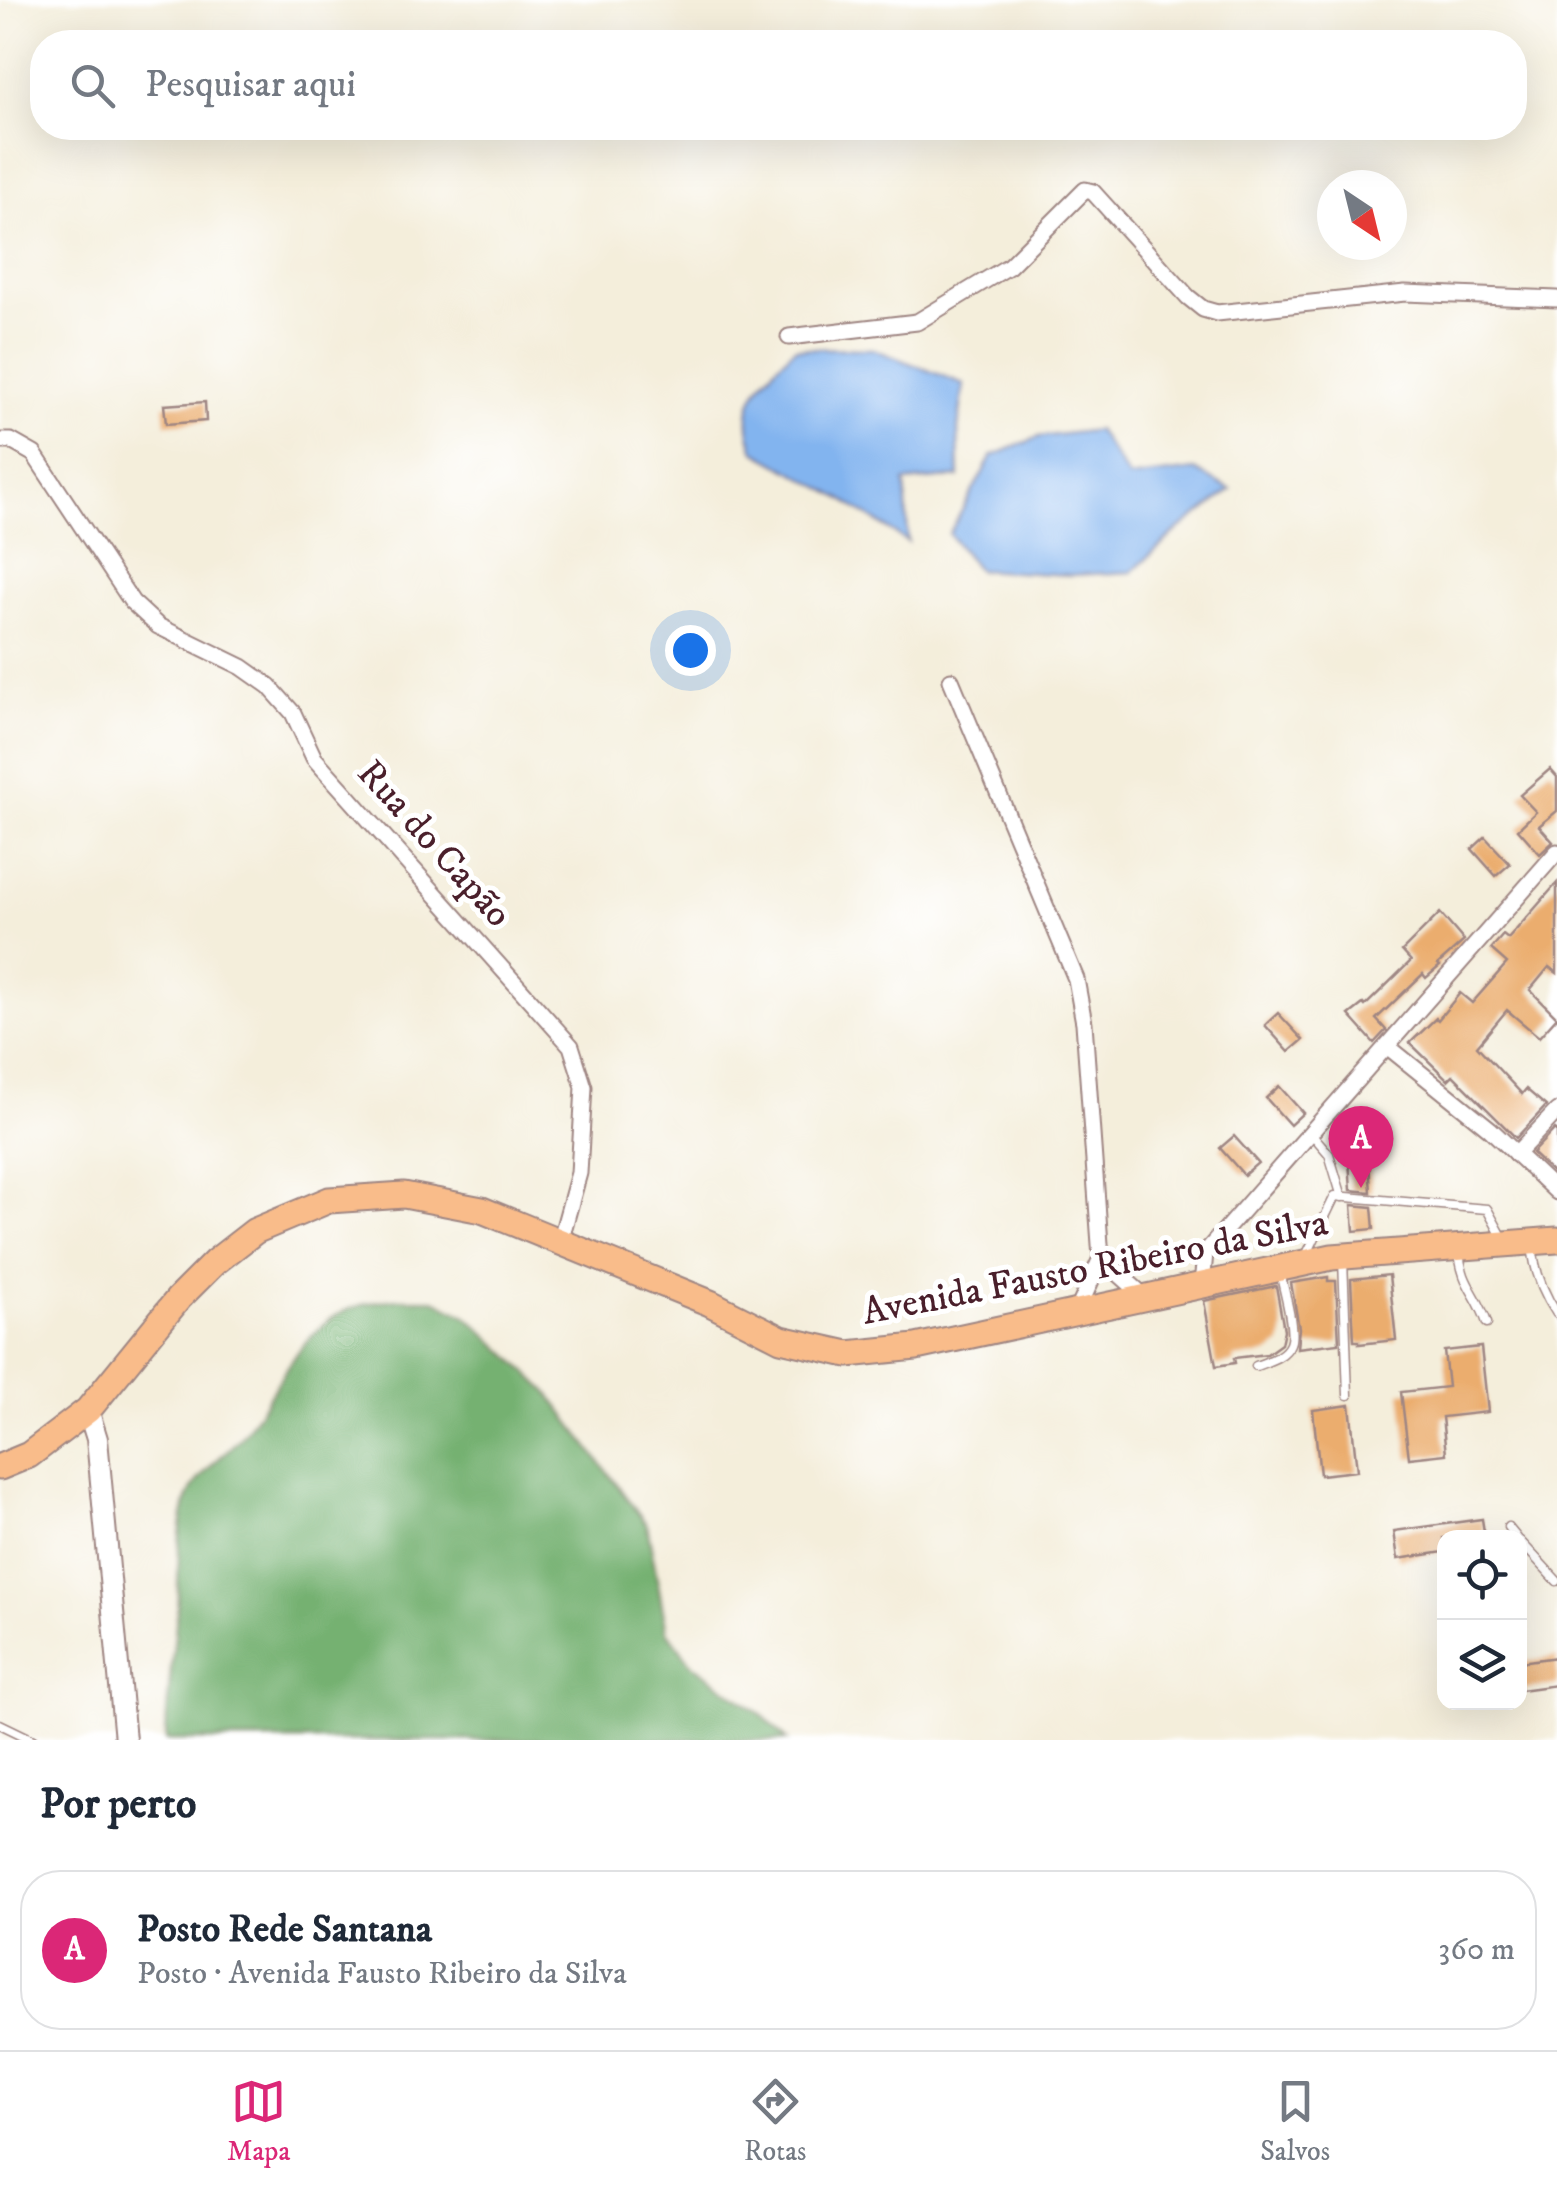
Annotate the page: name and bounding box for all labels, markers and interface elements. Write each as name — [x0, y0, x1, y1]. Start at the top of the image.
search box — [30, 30, 1527, 140]
icon: search — [65, 58, 120, 113]
text: Pesquisar aqui — [145, 61, 356, 109]
north arrow — [1317, 170, 1407, 260]
your location — [665, 625, 716, 676]
street label: Rua do Capão — [346, 750, 522, 938]
pin: A — [1328, 1106, 1394, 1188]
street label: Avenida Fausto Ribeiro da Silva — [858, 1199, 1332, 1337]
map controls — [1437, 1530, 1527, 1710]
button: locate — [1437, 1530, 1527, 1620]
button: layers — [1437, 1620, 1527, 1710]
text: Por perto — [40, 1779, 197, 1831]
text: Posto Rede Santana — [137, 1906, 432, 1954]
text: A — [64, 1930, 85, 1970]
text: 360 m — [1438, 1930, 1515, 1970]
text: Posto · Avenida Fausto Ribeiro da Silva — [137, 1954, 627, 1994]
tab: Mapa — [227, 2074, 290, 2169]
tab: Rotas — [744, 2074, 806, 2169]
tab: Salvos — [1260, 2074, 1330, 2169]

